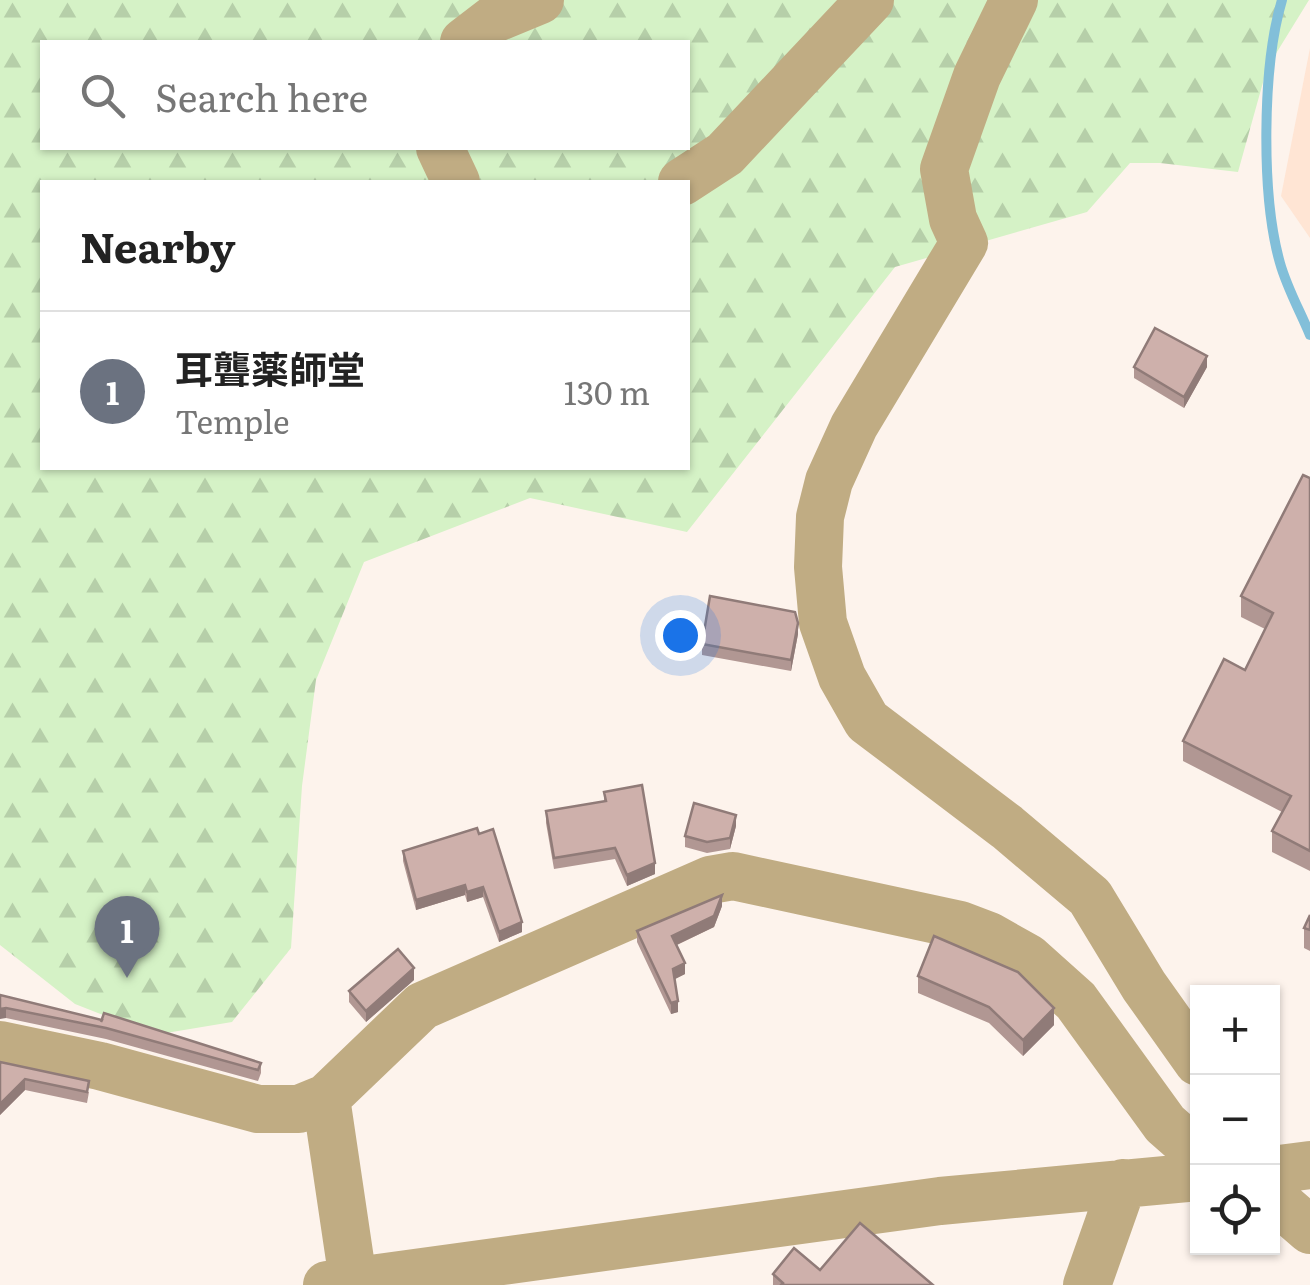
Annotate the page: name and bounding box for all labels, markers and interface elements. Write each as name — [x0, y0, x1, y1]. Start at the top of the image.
search box — [40, 40, 690, 150]
text: Search here — [155, 67, 368, 124]
icon: search — [75, 68, 130, 123]
text: Nearby — [80, 214, 236, 276]
text: 耳聾薬師堂 — [175, 339, 365, 396]
text: 1 — [106, 367, 119, 415]
text: 130 m — [564, 367, 650, 415]
text: Temple — [175, 396, 290, 444]
your location — [655, 610, 706, 661]
pin: 1 — [94, 896, 160, 978]
map controls — [1190, 985, 1280, 1255]
button: + — [1190, 985, 1280, 1075]
button: − — [1190, 1075, 1280, 1165]
button: locate — [1190, 1165, 1280, 1255]

